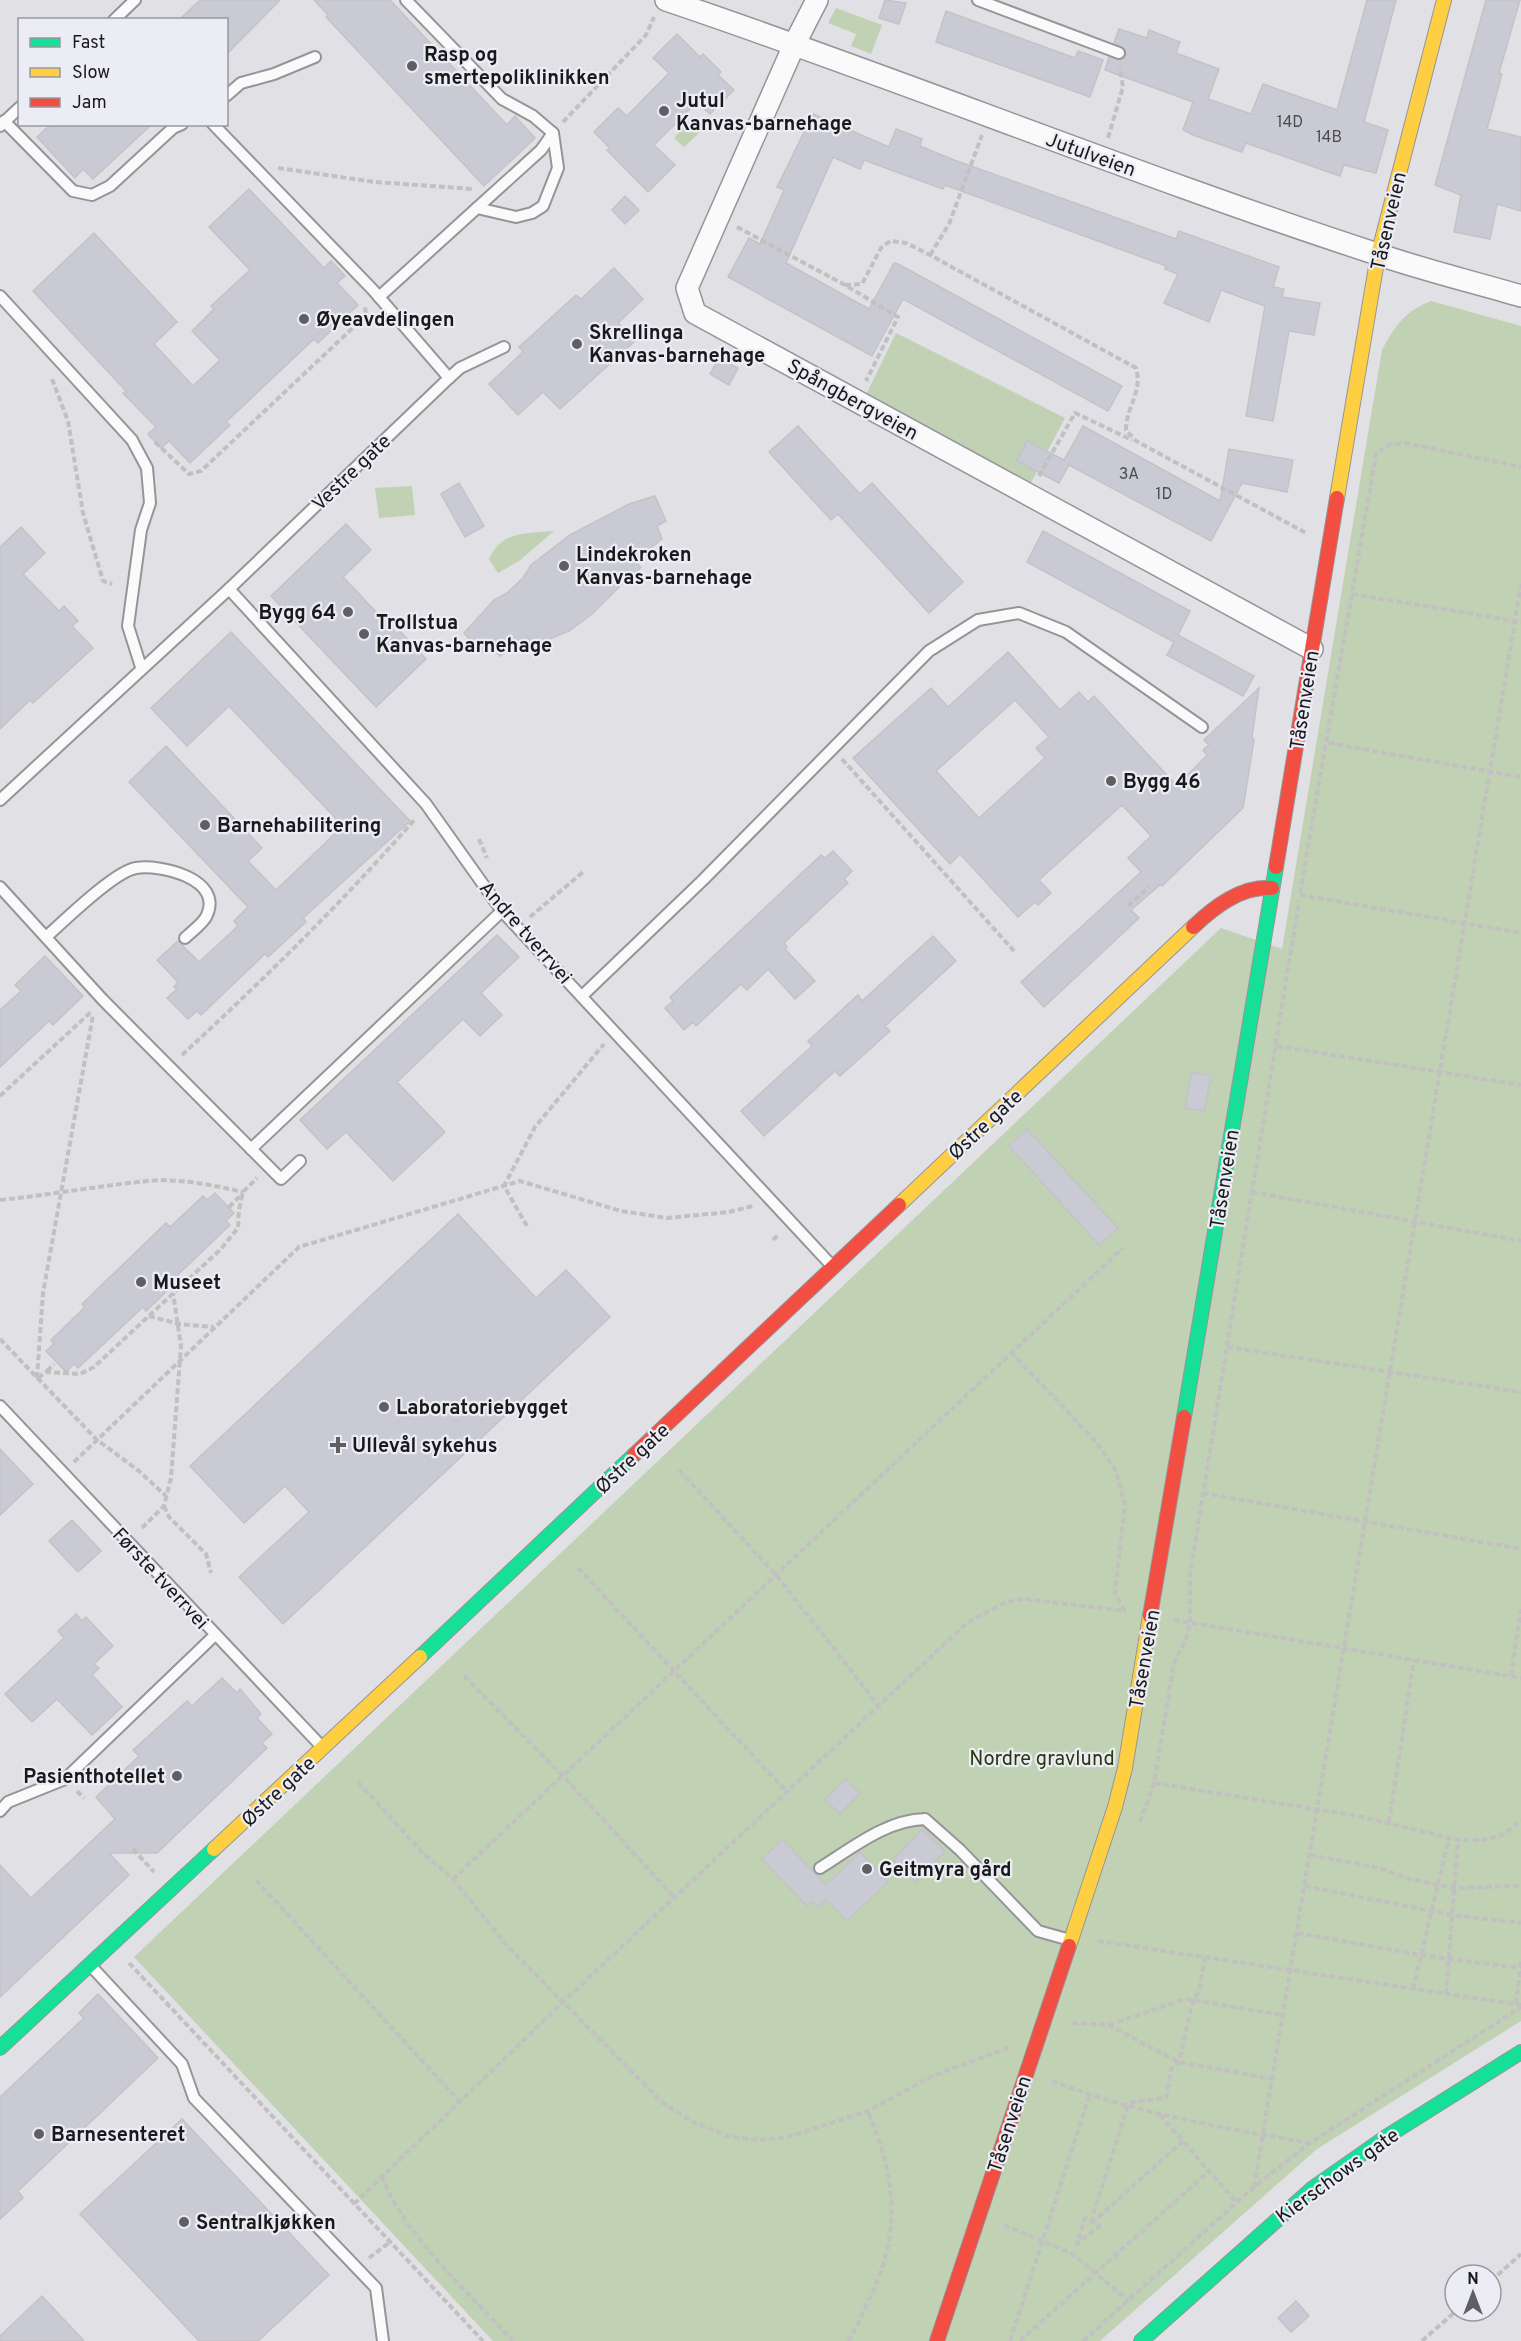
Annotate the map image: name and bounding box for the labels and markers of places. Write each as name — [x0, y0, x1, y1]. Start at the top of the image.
place label: Rasp og smertepoliklinikken — [424, 43, 610, 92]
marker: Rasp og smertepoliklinikken — [405, 59, 419, 73]
place label: Jutul Kanvas-barnehage — [676, 89, 852, 138]
marker: Jutul Kanvas-barnehage — [657, 104, 671, 118]
place label: Øyeavdelingen — [316, 308, 455, 334]
marker: Øyeavdelingen — [297, 312, 311, 326]
place label: Skrellinga Kanvas-barnehage — [589, 321, 765, 370]
marker: Skrellinga Kanvas-barnehage — [570, 337, 584, 351]
place label: Lindekroken Kanvas-barnehage — [576, 543, 752, 592]
marker: Lindekroken Kanvas-barnehage — [557, 559, 571, 573]
place label: Bygg 64 — [259, 601, 336, 627]
marker: Bygg 64 — [341, 605, 355, 619]
place label: Trollstua Kanvas-barnehage — [376, 611, 552, 660]
marker: Trollstua Kanvas-barnehage — [357, 627, 371, 641]
place label: Bygg 46 — [1123, 770, 1200, 796]
marker: Bygg 46 — [1104, 774, 1118, 788]
place label: Barnehabilitering — [217, 814, 381, 840]
marker: Barnehabilitering — [198, 818, 212, 832]
place label: Museet — [153, 1271, 221, 1297]
marker: Museet — [134, 1275, 148, 1289]
place label: Laboratoriebygget — [396, 1396, 568, 1422]
marker: Laboratoriebygget — [377, 1400, 391, 1414]
place label: Ullevål sykehus — [352, 1434, 498, 1460]
marker: Ullevål sykehus — [329, 1436, 347, 1454]
place label: Pasienthotellet — [23, 1765, 165, 1791]
marker: Pasienthotellet — [170, 1769, 184, 1783]
place label: Geitmyra gård — [879, 1858, 1012, 1884]
marker: Geitmyra gård — [860, 1862, 874, 1876]
place label: Barnesenteret — [51, 2123, 185, 2149]
marker: Barnesenteret — [32, 2127, 46, 2141]
place label: Sentralkjøkken — [196, 2211, 336, 2237]
marker: Sentralkjøkken — [177, 2215, 191, 2229]

